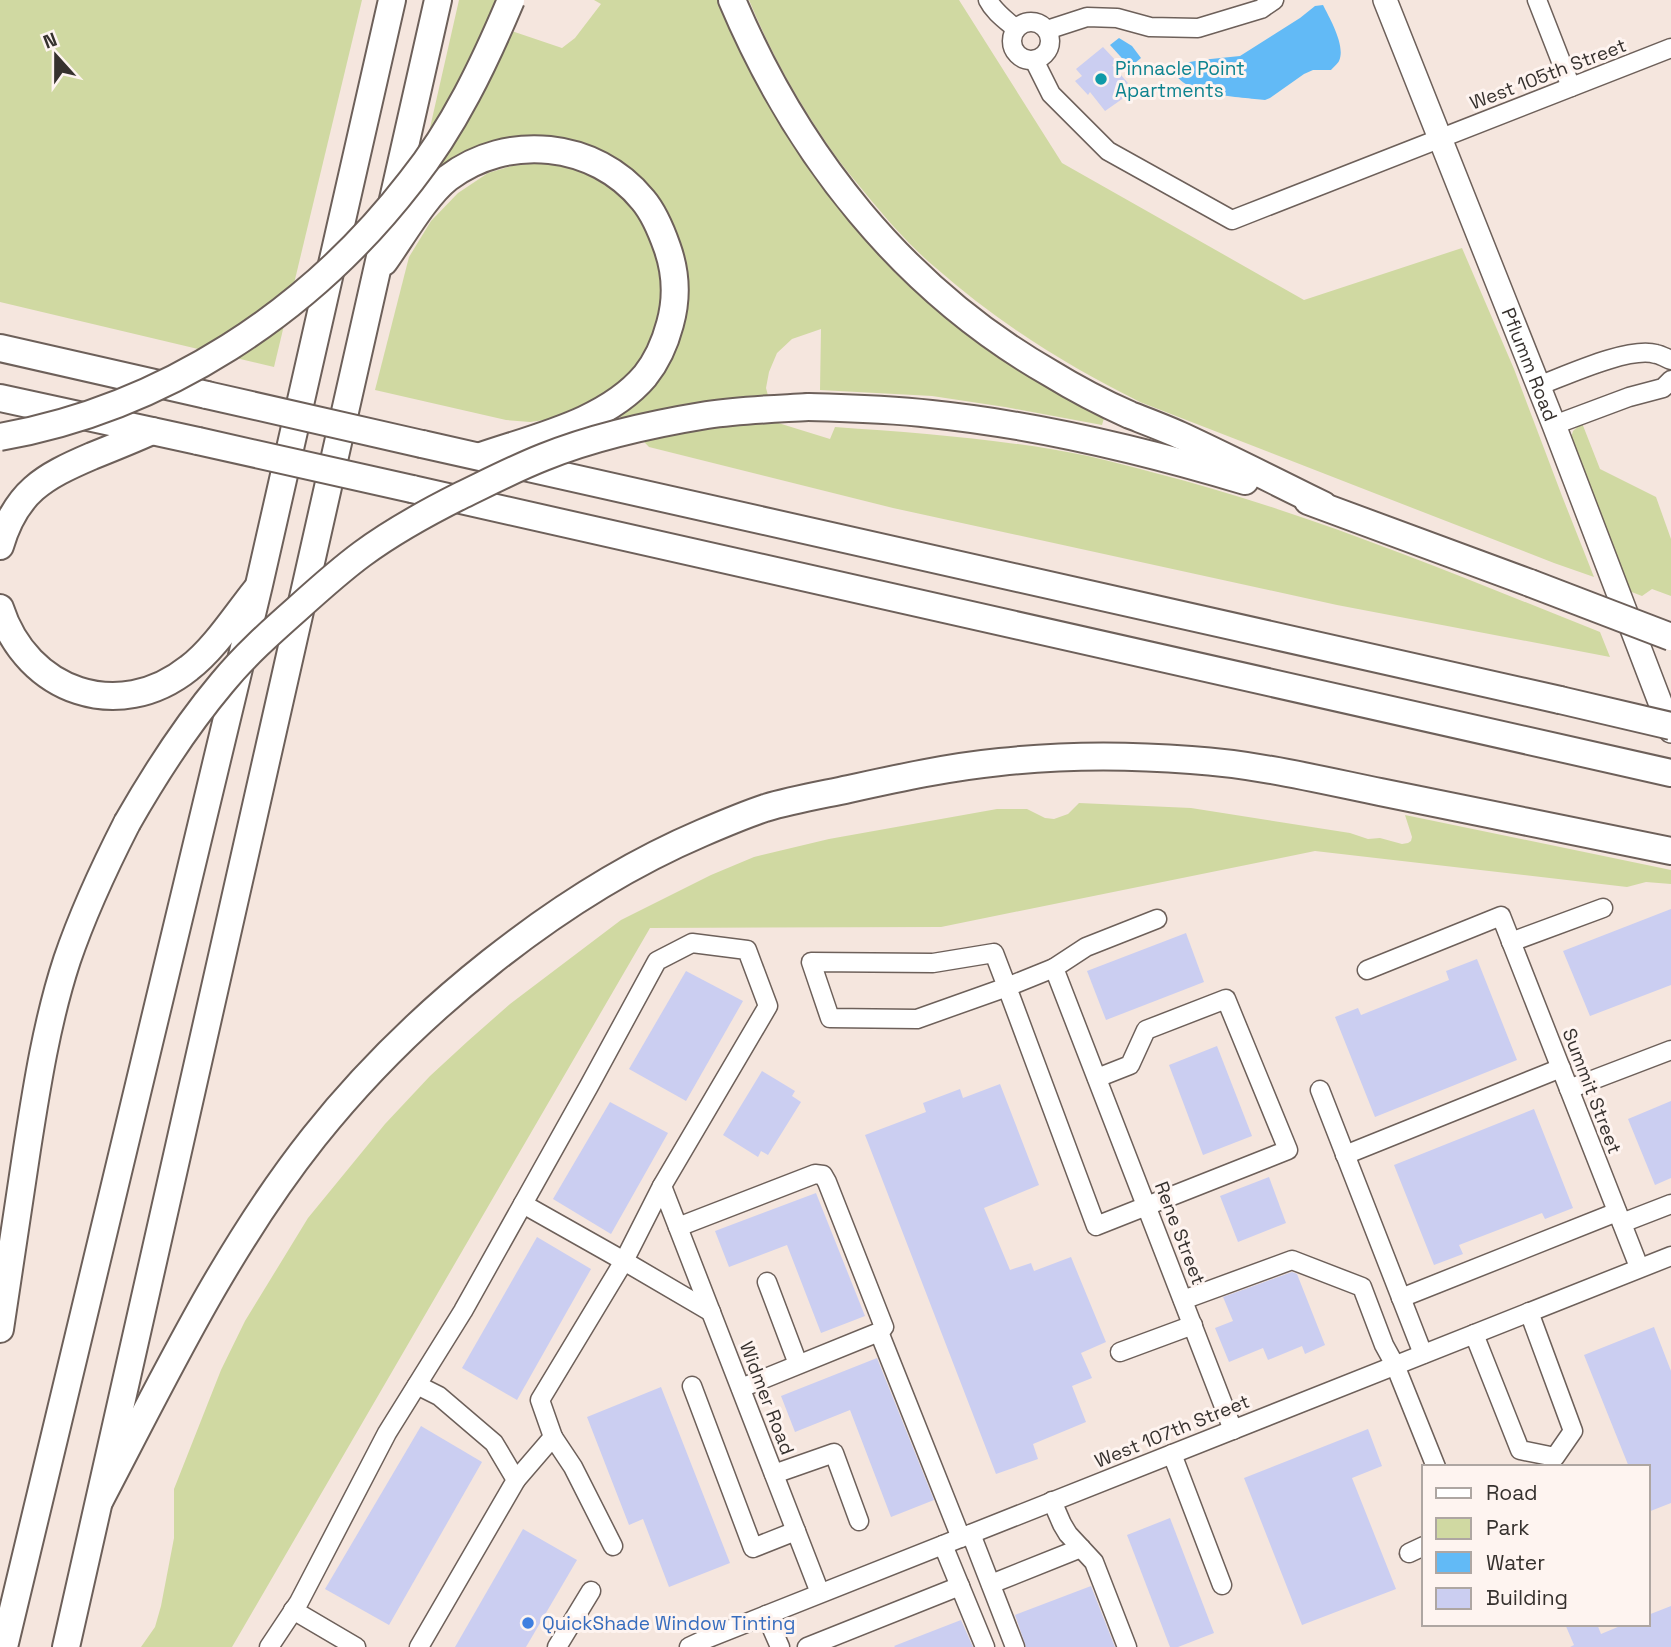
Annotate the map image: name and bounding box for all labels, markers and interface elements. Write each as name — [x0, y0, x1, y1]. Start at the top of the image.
north arrow — [21, 21, 91, 91]
text: N — [40, 27, 61, 55]
street label: West 105th Street — [1466, 33, 1630, 115]
place label: Pinnacle Point Apartments — [1115, 56, 1245, 103]
marker: Pinnacle Point Apartments — [1093, 71, 1109, 87]
street label: Pflumm Road — [1496, 304, 1564, 425]
street label: Summit Street — [1557, 1025, 1627, 1157]
street label: Rene Street — [1149, 1178, 1211, 1288]
street label: Widmer Road — [734, 1338, 800, 1458]
street label: West 107th Street — [1091, 1389, 1253, 1473]
legend — [1422, 1465, 1650, 1626]
text: Road — [1486, 1479, 1538, 1506]
text: Park — [1486, 1514, 1530, 1541]
text: Water — [1486, 1549, 1545, 1576]
text: Building — [1486, 1584, 1568, 1611]
place label: QuickShade Window Tinting — [542, 1611, 795, 1636]
marker: QuickShade Window Tinting — [520, 1615, 536, 1631]

